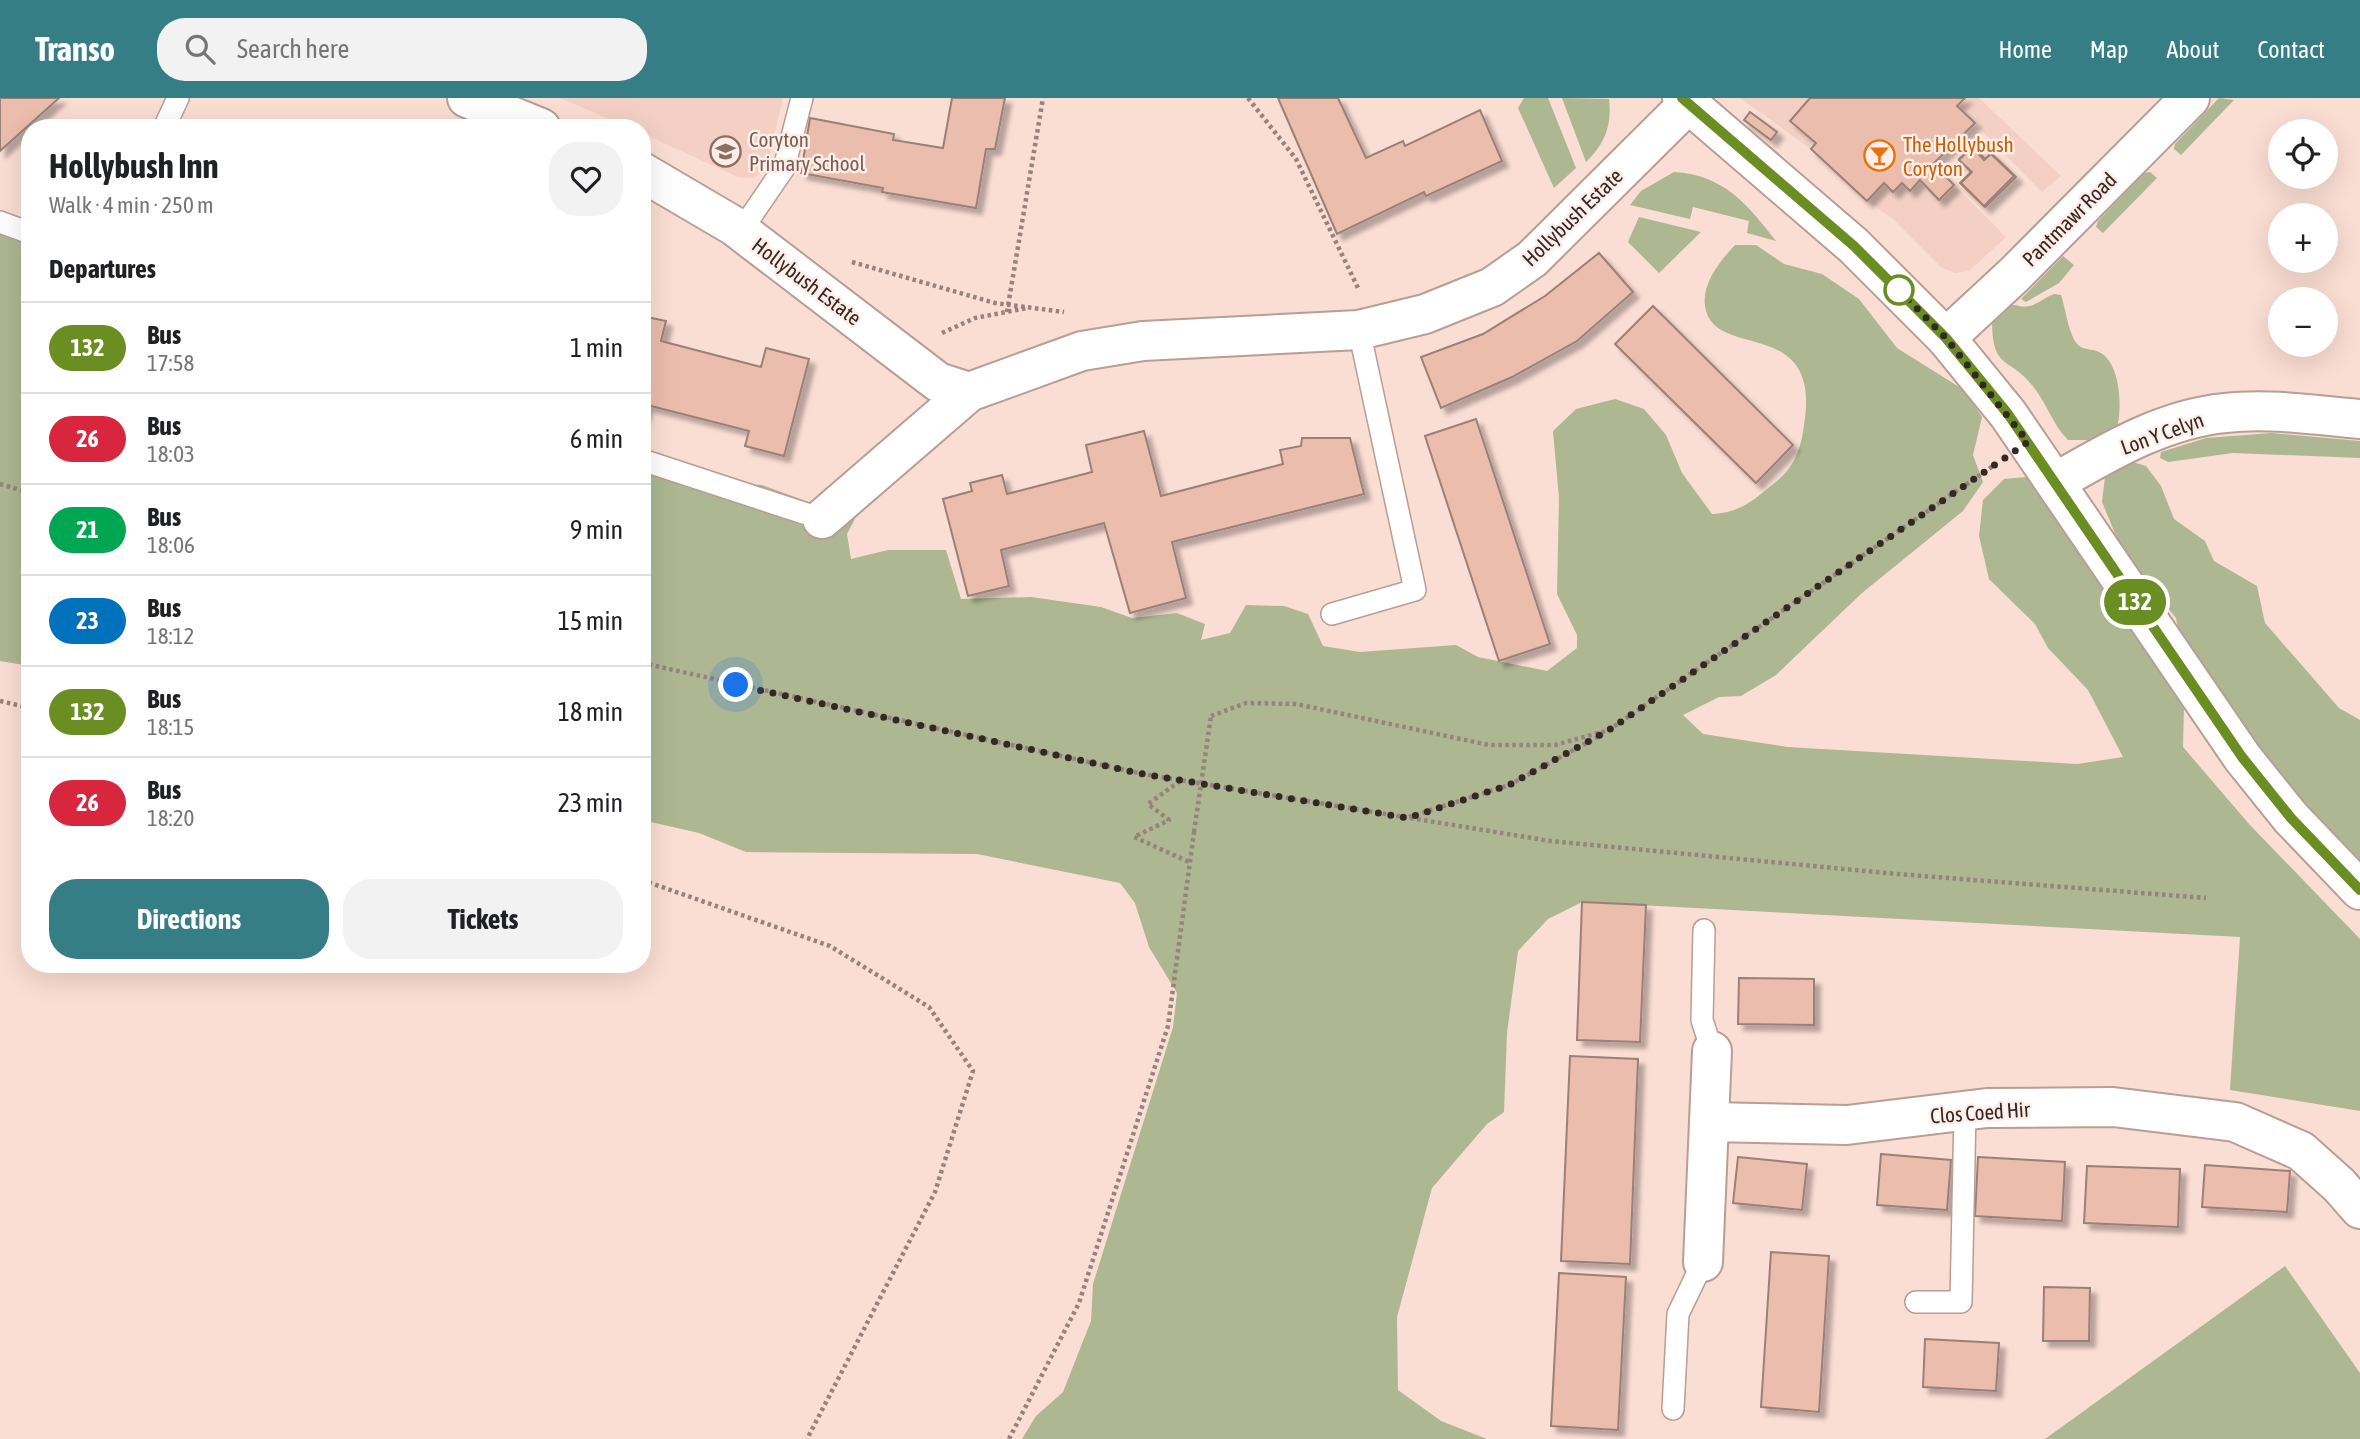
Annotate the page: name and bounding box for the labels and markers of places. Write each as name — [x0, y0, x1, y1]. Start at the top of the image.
place label: Coryton Primary School — [749, 127, 865, 175]
place label: The Hollybush Coryton — [1903, 132, 2014, 180]
school or university icon: Coryton Primary School — [709, 134, 743, 168]
bar icon: The Hollybush Coryton — [1863, 139, 1897, 173]
unlabelled marker — [1884, 275, 1914, 305]

